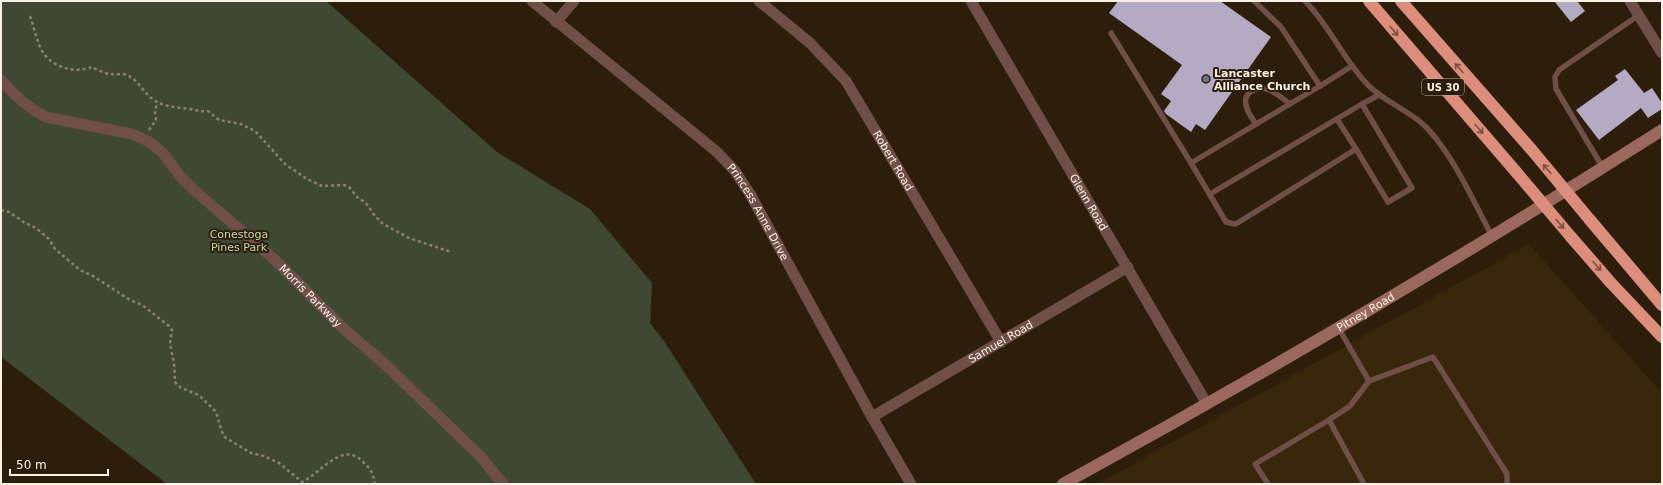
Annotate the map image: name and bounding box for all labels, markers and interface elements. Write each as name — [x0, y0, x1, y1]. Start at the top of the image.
one-way arrow — [1390, 25, 1399, 36]
one-way arrow — [1455, 63, 1464, 73]
place label: Lancaster Alliance Church — [1214, 67, 1310, 93]
marker: Lancaster Alliance Church — [1201, 74, 1211, 84]
road number: US 30 — [1422, 79, 1464, 95]
one-way arrow — [1474, 124, 1484, 134]
street label: Robert Road — [870, 128, 916, 193]
street label: Princess Anne Drive — [725, 161, 792, 263]
one-way arrow — [1543, 163, 1552, 174]
street label: Glenn Road — [1067, 171, 1110, 233]
one-way arrow — [1556, 219, 1565, 229]
park label: Conestoga Pines Park — [210, 228, 268, 254]
one-way arrow — [1592, 261, 1601, 272]
street label: Morris Parkway — [277, 262, 345, 330]
street label: Pitney Road — [1334, 290, 1397, 334]
street label: Samuel Road — [966, 318, 1035, 366]
scale bar — [10, 451, 108, 477]
text: 50 m — [16, 458, 47, 472]

